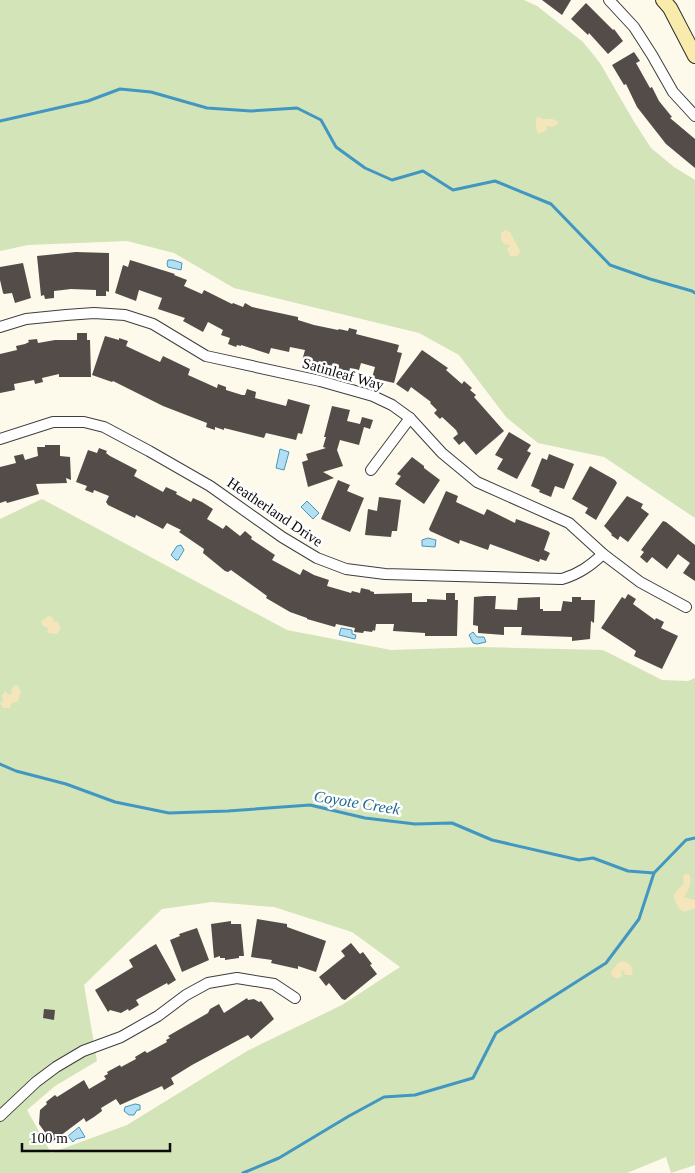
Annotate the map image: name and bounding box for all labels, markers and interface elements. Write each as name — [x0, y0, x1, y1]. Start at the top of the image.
street label: Satinleaf Way — [300, 355, 386, 393]
street label: Heatherland Drive — [224, 474, 326, 550]
water label: Coyote Creek — [313, 787, 402, 819]
scale bar — [22, 1120, 170, 1152]
text: 100 m — [30, 1130, 68, 1146]

